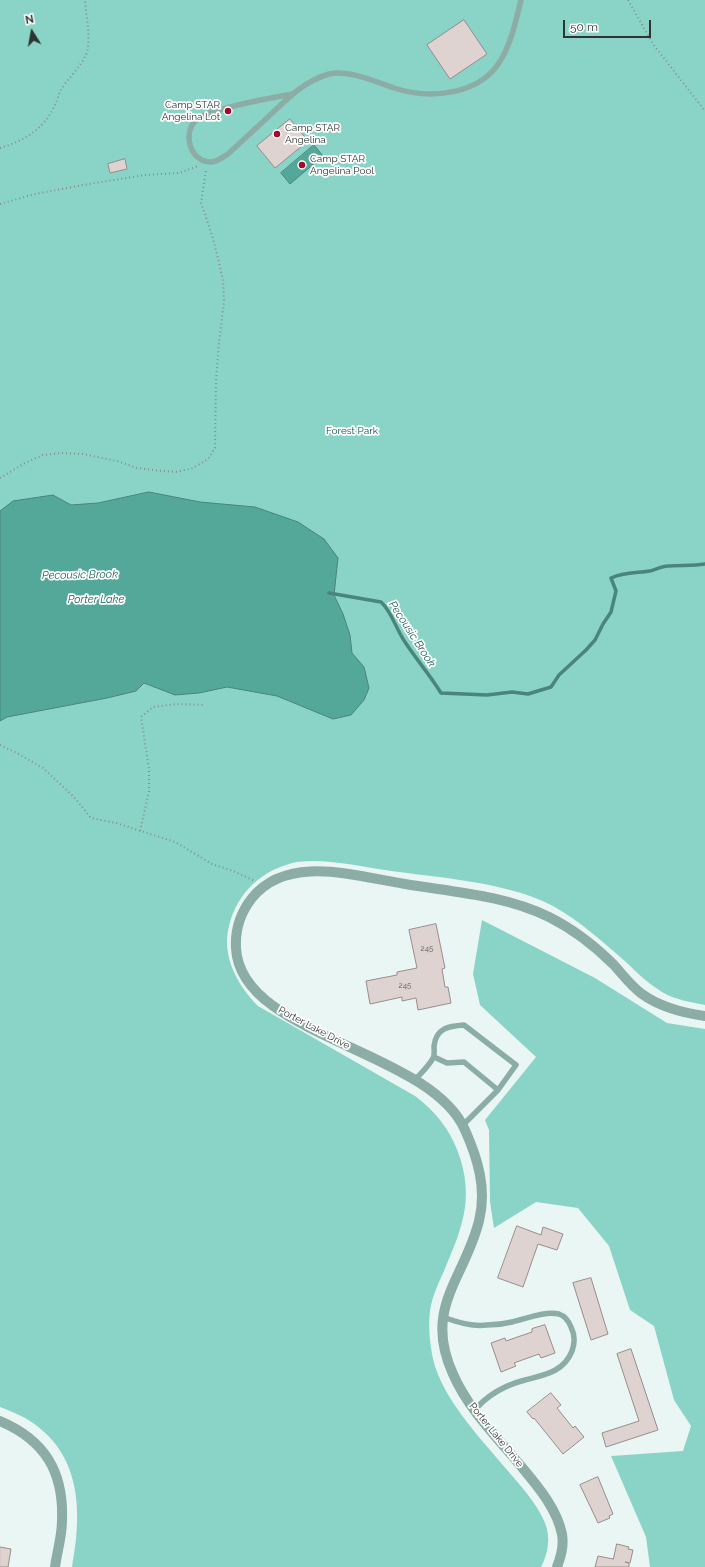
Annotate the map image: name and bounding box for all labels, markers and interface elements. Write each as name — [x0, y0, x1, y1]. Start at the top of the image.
north arrow — [12, 12, 52, 52]
scale bar — [565, 12, 653, 38]
text: N — [24, 13, 35, 27]
text: 50 m — [570, 20, 598, 34]
place label: Camp STAR Angelina Lot — [162, 99, 220, 122]
marker: Camp STAR Angelina Lot — [223, 106, 233, 116]
place label: Camp STAR Angelina — [285, 122, 340, 146]
marker: Camp STAR Angelina — [272, 129, 282, 139]
place label: Camp STAR Angelina Pool — [310, 153, 374, 176]
marker: Camp STAR Angelina Pool — [297, 160, 307, 170]
park label: Forest Park — [326, 425, 378, 437]
water label: Pecousic Brook — [42, 568, 118, 582]
water label: Porter Lake — [68, 593, 124, 607]
water label: Pecousic Brook — [386, 599, 438, 669]
house number: 245 — [421, 944, 433, 954]
house number: 245 — [399, 981, 411, 991]
street label: Porter Lake Drive — [276, 1004, 352, 1052]
street label: Porter Lake Drive — [466, 1400, 526, 1470]

